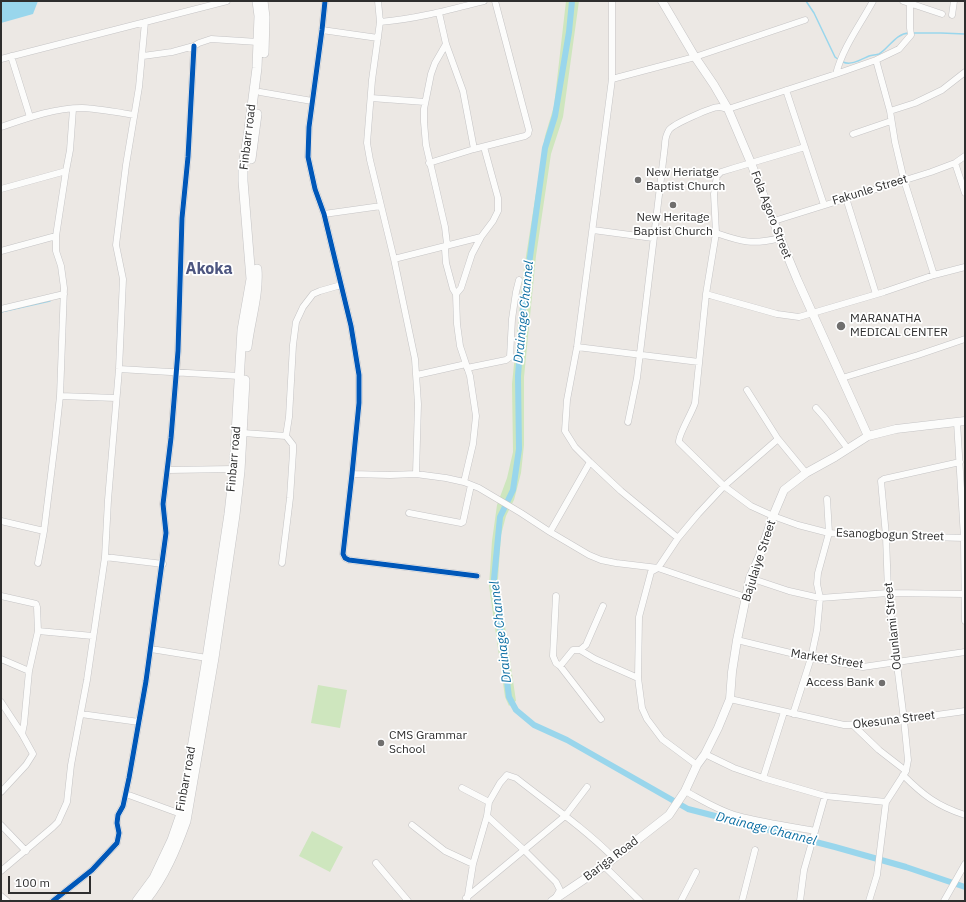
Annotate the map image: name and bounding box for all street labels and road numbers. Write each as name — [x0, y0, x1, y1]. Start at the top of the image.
street label: Finbarr road — [237, 103, 259, 171]
street label: Fola Agoro Street — [748, 169, 794, 261]
street label: Fakunle Street — [831, 172, 909, 208]
street label: Finbarr road — [224, 426, 244, 492]
street label: Bajulaiye Street — [739, 518, 779, 604]
street label: Esanogbogun Street — [836, 526, 944, 544]
street label: Odunlami Street — [881, 581, 905, 671]
street label: Market Street — [790, 646, 864, 672]
street label: Okesuna Street — [852, 708, 936, 732]
street label: Finbarr road — [173, 745, 199, 813]
street label: Bariga Road — [581, 834, 641, 884]

